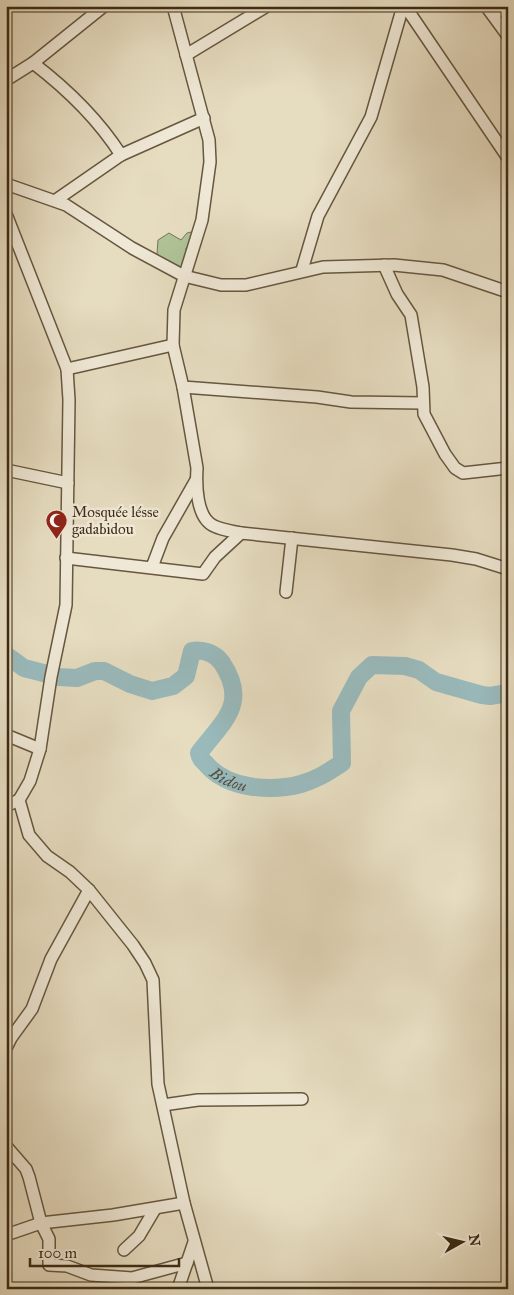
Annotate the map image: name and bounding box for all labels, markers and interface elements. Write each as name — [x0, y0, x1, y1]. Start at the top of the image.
place label: Mosquée lésse gadabidou — [72, 503, 159, 538]
mosque icon: Mosquée lésse gadabidou — [44, 509, 68, 540]
water label: Bidou — [206, 762, 249, 796]
north arrow — [436, 1218, 486, 1268]
text: N — [465, 1233, 484, 1247]
scale bar — [30, 1235, 179, 1267]
text: 100 m — [38, 1244, 78, 1262]

